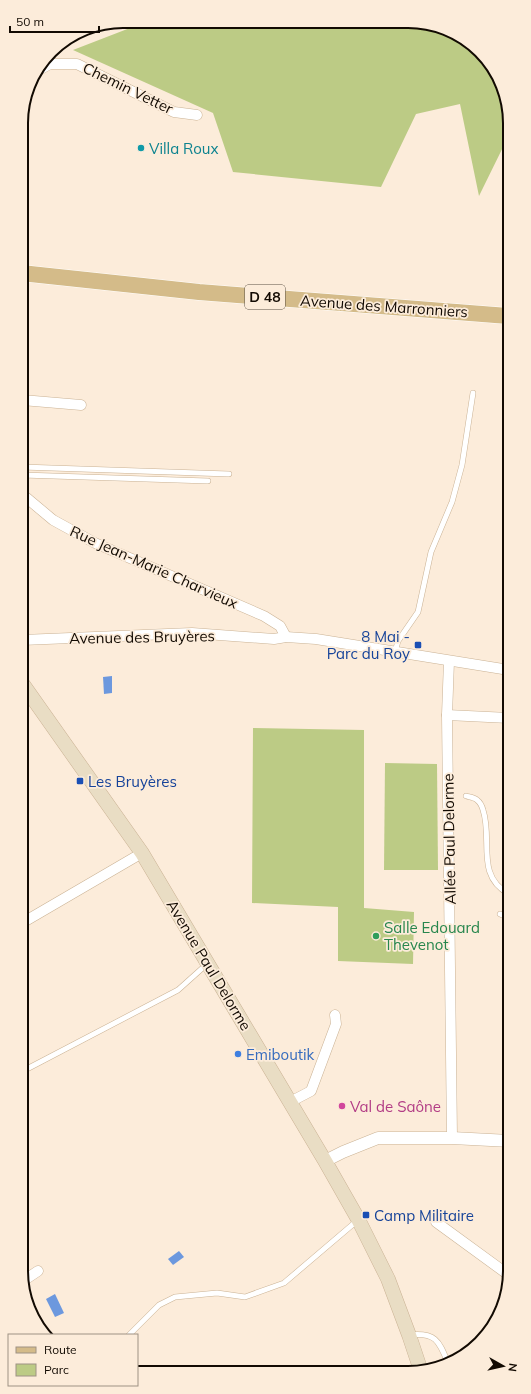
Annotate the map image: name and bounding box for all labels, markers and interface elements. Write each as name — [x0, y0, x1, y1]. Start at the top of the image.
scale bar — [10, 8, 99, 34]
text: 50 m — [16, 14, 44, 29]
street label: Chemin Vetter — [80, 58, 177, 118]
place label: Villa Roux — [149, 139, 219, 158]
marker: Villa Roux — [136, 143, 146, 153]
road number: D 48 — [245, 285, 285, 309]
street label: Avenue des Marronniers — [300, 291, 468, 321]
street label: Rue Jean-Marie Charvieux — [67, 521, 241, 613]
street label: Avenue des Bruyères — [69, 626, 215, 648]
place label: 8 Mai - Parc du Roy — [327, 627, 410, 663]
marker: 8 Mai - Parc du Roy — [413, 640, 423, 650]
place label: Les Bruyères — [88, 772, 177, 791]
street label: Allée Paul Delorme — [438, 773, 460, 905]
marker: Les Bruyères — [75, 776, 85, 786]
street label: Avenue Paul Delorme — [162, 896, 256, 1034]
place label: Salle Edouard Thevenot — [384, 918, 480, 954]
marker: Salle Edouard Thevenot — [371, 931, 381, 941]
place label: Emiboutik — [246, 1045, 315, 1064]
marker: Emiboutik — [233, 1049, 243, 1059]
place label: Val de Saône — [350, 1097, 441, 1116]
marker: Val de Saône — [337, 1101, 347, 1111]
place label: Camp Militaire — [374, 1206, 474, 1225]
marker: Camp Militaire — [361, 1210, 371, 1220]
legend — [8, 1334, 138, 1386]
text: Route — [44, 1342, 77, 1357]
north arrow — [483, 1346, 523, 1386]
text: Parc — [44, 1362, 69, 1377]
text: N — [505, 1362, 520, 1372]

